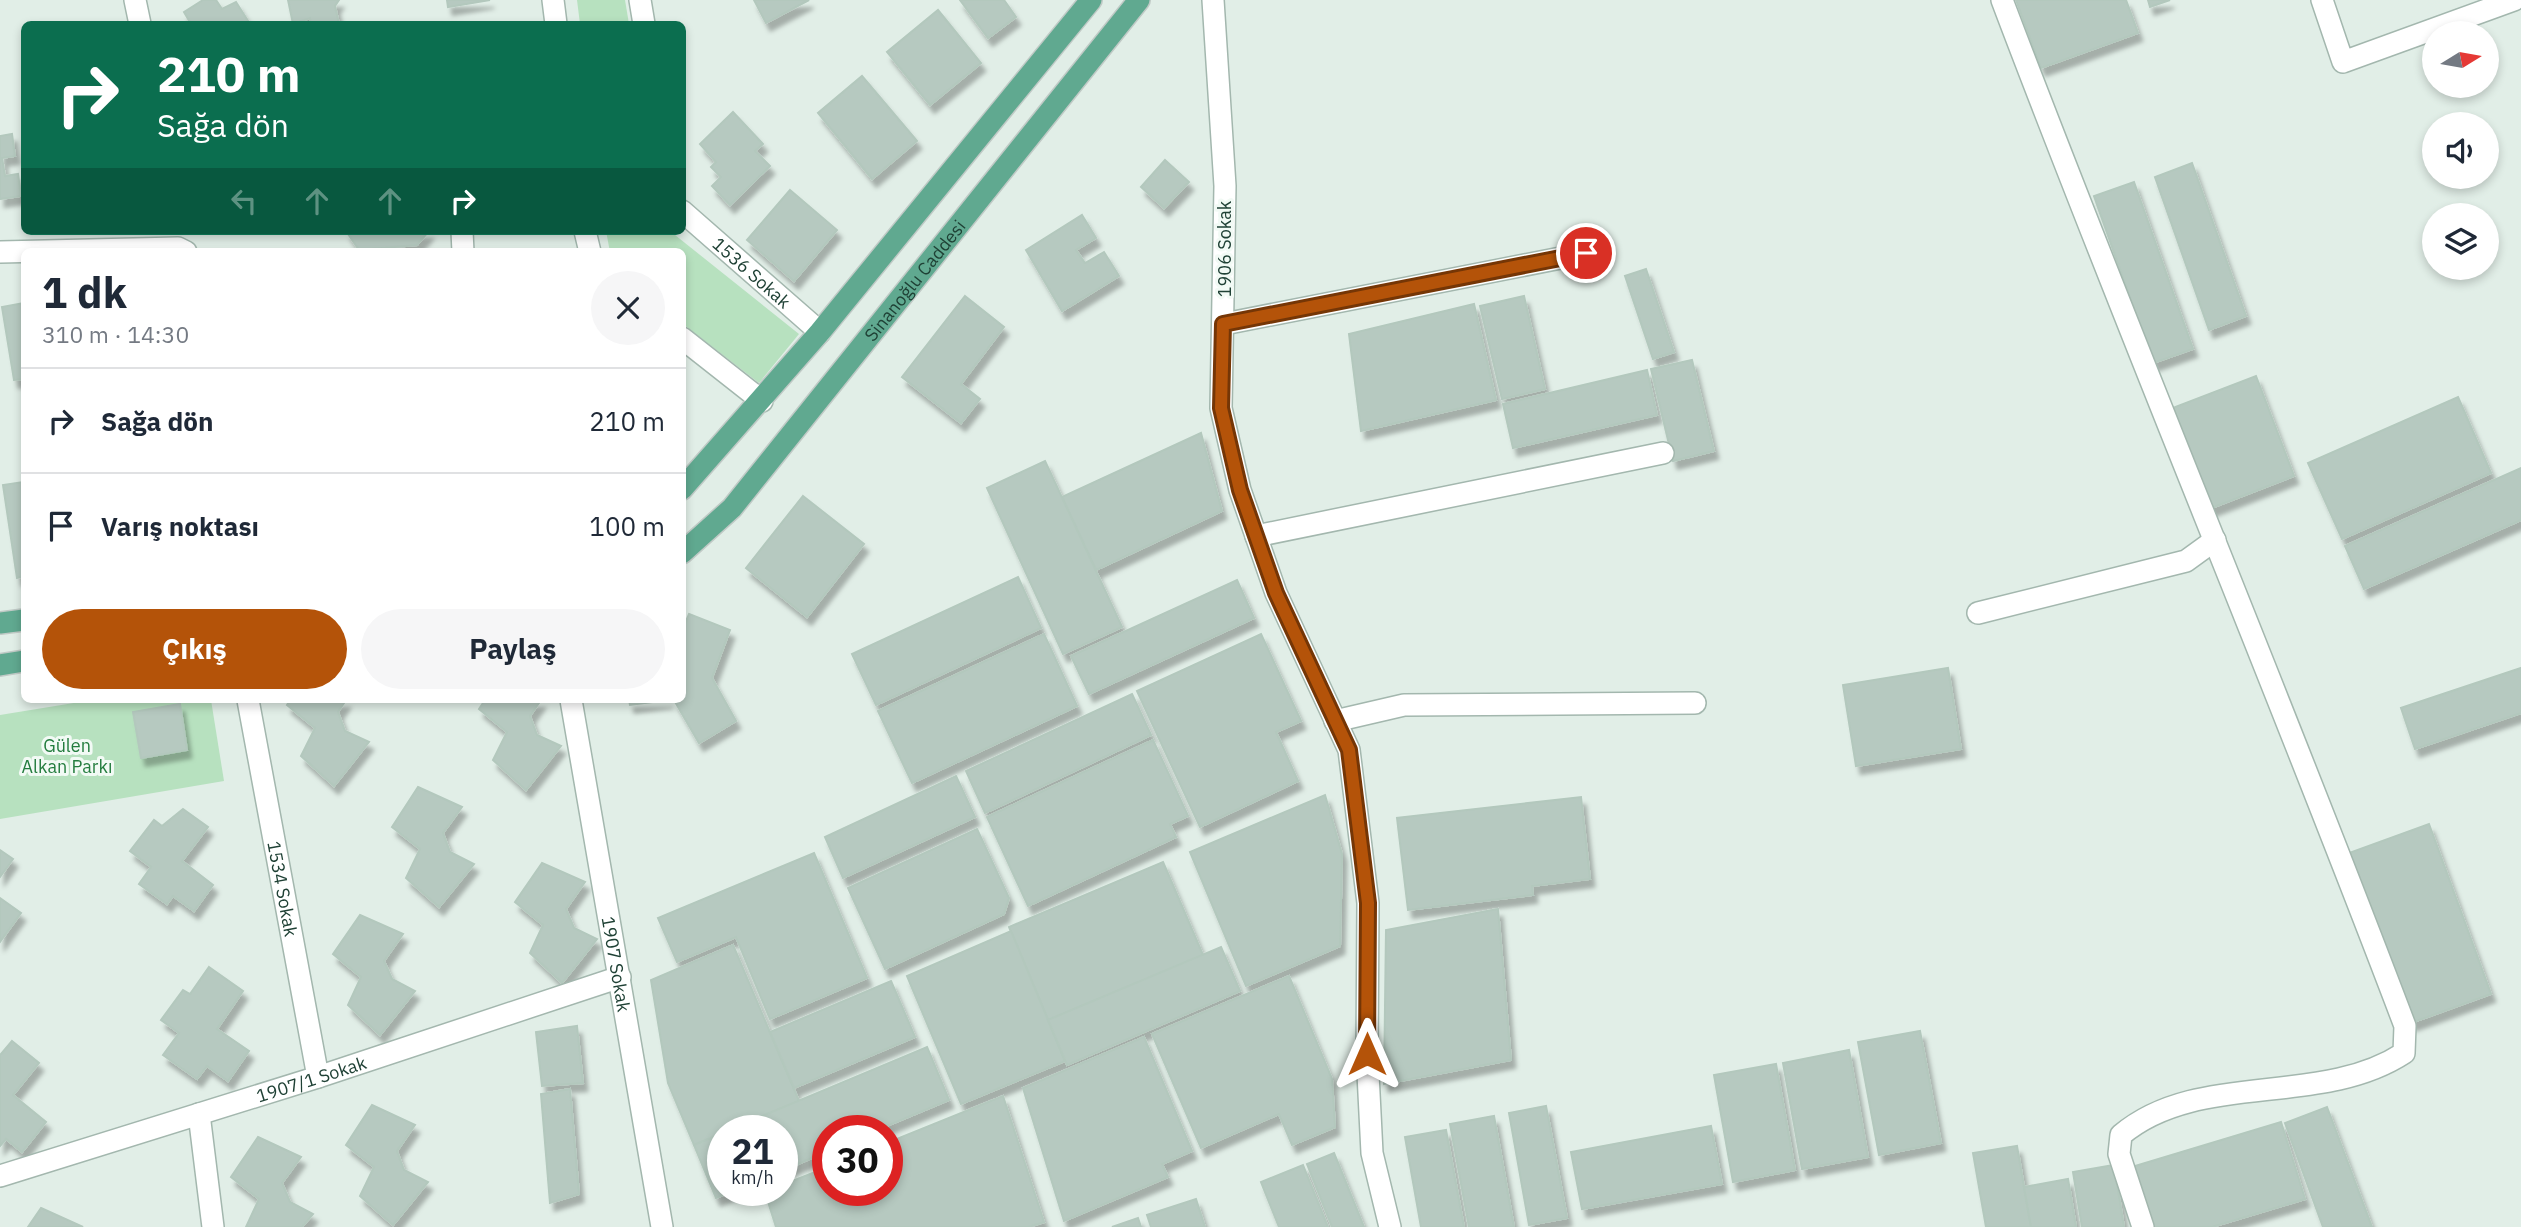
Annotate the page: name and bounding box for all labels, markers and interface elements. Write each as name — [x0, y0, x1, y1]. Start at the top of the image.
north arrow — [2422, 21, 2499, 98]
map controls — [2422, 21, 2499, 280]
text: 210 m — [157, 42, 301, 105]
icon: right — [42, 49, 133, 140]
text: Sağa dön — [157, 104, 289, 146]
button: sound — [2422, 112, 2499, 189]
icon: left — [225, 182, 263, 220]
icon: ahead — [298, 182, 336, 220]
icon: ahead — [371, 182, 409, 220]
icon: right — [444, 182, 482, 220]
street label: 1906 Sokak — [1213, 200, 1236, 297]
button: layers — [2422, 203, 2499, 280]
street label: Si̇nanoğlu Caddesi — [859, 215, 970, 346]
pin — [1556, 223, 1616, 283]
street label: 1536 Sokak — [708, 232, 796, 313]
icon: arrive — [1567, 234, 1605, 272]
text: 1 dk — [42, 265, 127, 320]
button: close — [591, 271, 665, 345]
text: 310 m · 14:30 — [42, 319, 189, 349]
icon: right — [42, 402, 80, 440]
text: Sağa dön — [101, 404, 213, 438]
text: 210 m — [589, 404, 665, 438]
icon: arrive — [42, 507, 80, 545]
text: Varış noktası — [101, 509, 259, 543]
text: 100 m — [589, 509, 665, 543]
button: Çıkış — [42, 609, 347, 689]
button: Paylaş — [361, 609, 665, 689]
park label: Gülen Alkan Parkı — [22, 734, 112, 778]
street label: 1534 Sokak — [263, 839, 303, 939]
street label: 1907 Sokak — [597, 915, 636, 1014]
position arrow — [1330, 1017, 1404, 1091]
street label: 1907/1 Sokak — [253, 1050, 370, 1107]
speed limit sign: 30 — [812, 1115, 903, 1206]
text: 21 — [731, 1128, 774, 1174]
text: km/h — [731, 1166, 774, 1189]

